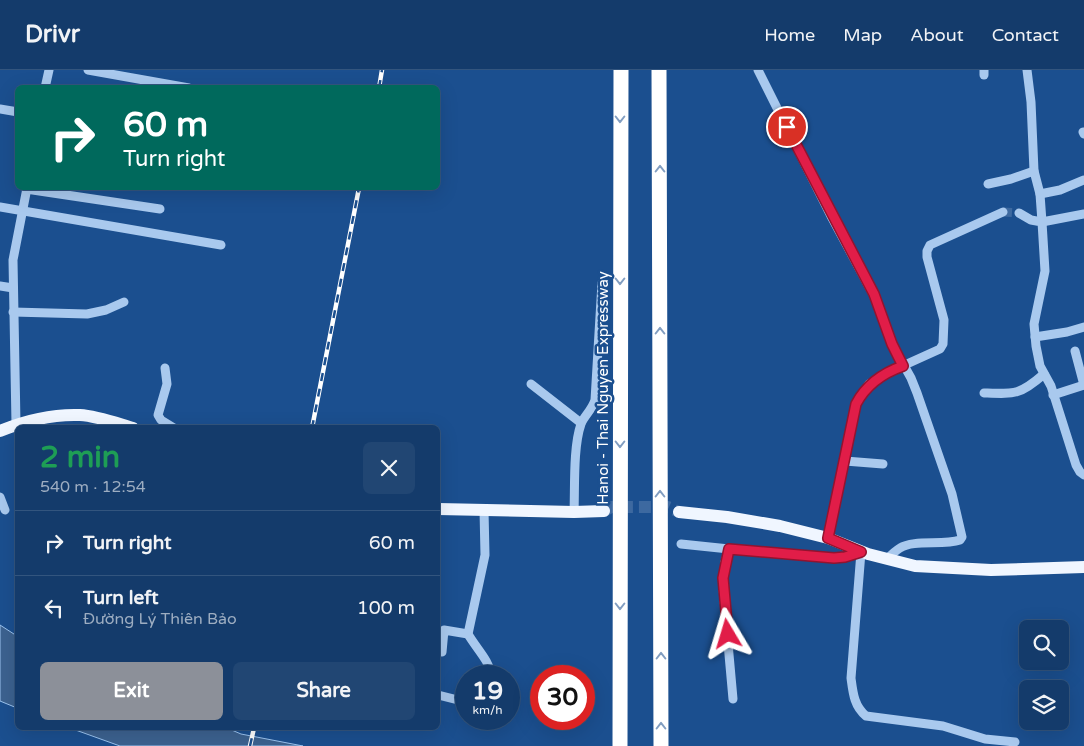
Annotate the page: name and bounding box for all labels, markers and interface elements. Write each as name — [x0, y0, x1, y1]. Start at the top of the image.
text: Drivr — [25, 20, 80, 49]
text: Home — [764, 24, 815, 46]
text: Map — [843, 24, 882, 46]
text: About — [910, 24, 964, 46]
text: Contact — [992, 24, 1059, 46]
text: 60 m — [123, 104, 208, 146]
icon: right — [40, 105, 105, 170]
pin — [766, 106, 808, 148]
icon: arrive — [773, 113, 801, 141]
one-way arrow — [615, 115, 625, 123]
text: Turn right — [123, 146, 225, 172]
one-way arrow — [655, 165, 665, 172]
street label: Hanoi - Thai Nguyen Expressway — [594, 271, 612, 505]
one-way arrow — [615, 278, 625, 285]
one-way arrow — [655, 327, 665, 335]
text: 2 min — [40, 439, 120, 476]
one-way arrow — [615, 440, 625, 448]
button: close — [363, 442, 415, 494]
text: 540 m · 12:54 — [40, 477, 146, 497]
one-way arrow — [655, 490, 665, 498]
icon: right — [40, 529, 68, 557]
text: Turn right — [83, 532, 171, 554]
text: 60 m — [369, 532, 415, 554]
text: Turn left — [83, 587, 159, 609]
icon: left — [40, 594, 68, 622]
text: 100 m — [357, 597, 415, 619]
one-way arrow — [615, 602, 625, 610]
position arrow — [701, 607, 753, 659]
text: Đường Lý Thiên Bảo — [83, 609, 237, 629]
map controls — [1019, 620, 1069, 730]
button: search — [1019, 620, 1069, 670]
one-way arrow — [656, 652, 666, 660]
button: Exit — [40, 662, 223, 720]
button: Share — [233, 662, 415, 720]
speed limit sign: 30 — [530, 665, 595, 730]
text: 19 — [472, 676, 503, 706]
button: layers — [1019, 680, 1069, 730]
text: km/h — [472, 703, 503, 717]
one-way arrow — [656, 721, 666, 729]

